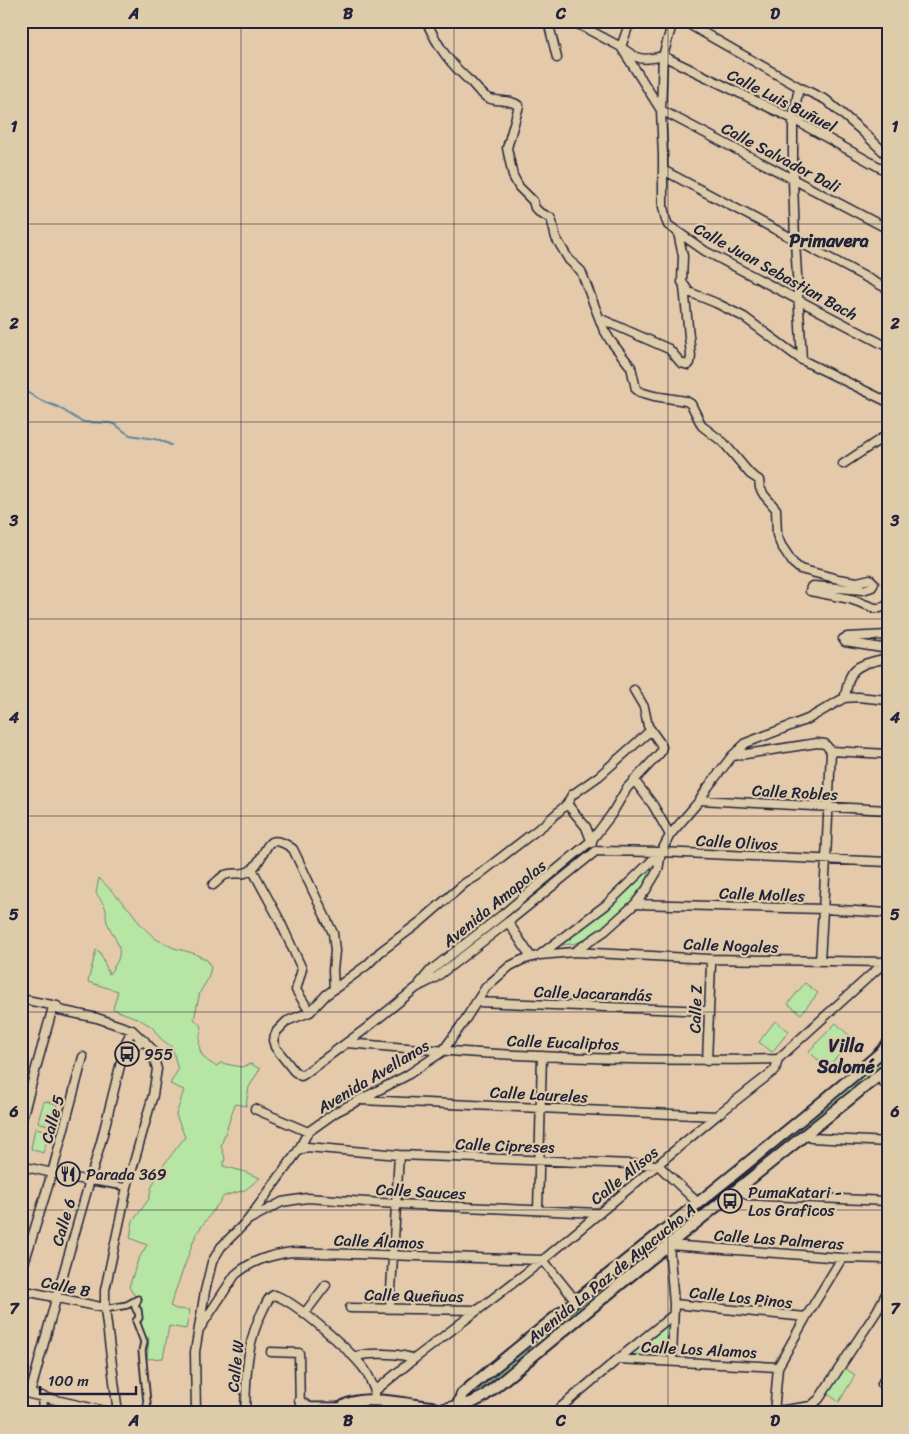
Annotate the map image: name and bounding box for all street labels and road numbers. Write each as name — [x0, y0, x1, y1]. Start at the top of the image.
street label: Calle Luis Buñuel — [722, 60, 842, 141]
street label: Calle Salvador Dali — [716, 114, 846, 201]
street label: Calle Juan Sebastian Bach — [688, 214, 863, 329]
street label: Calle Robles — [751, 776, 839, 809]
street label: Calle Olivos — [695, 826, 779, 859]
street label: Avenida Amapolas — [435, 852, 553, 955]
street label: Calle Molles — [719, 879, 806, 911]
street label: Calle Nogales — [683, 929, 780, 962]
street label: Calle Jacarandás — [533, 977, 653, 1010]
street label: Calle Z — [680, 983, 711, 1034]
street label: Calle Eucaliptos — [506, 1026, 620, 1059]
street label: Avenida Avellanos — [310, 1031, 436, 1122]
street label: Calle Laureles — [489, 1077, 589, 1112]
street label: Calle 5 — [32, 1091, 73, 1147]
street label: Calle Cipreses — [455, 1129, 556, 1162]
street label: Calle Alisos — [583, 1138, 666, 1212]
street label: Calle Sauces — [375, 1175, 467, 1208]
street label: Calle 6 — [43, 1195, 84, 1249]
street label: Avenida La Paz de Ayacucho A — [519, 1196, 702, 1352]
street label: Calle Las Palmeras — [713, 1221, 845, 1259]
street label: Calle Álamos — [333, 1225, 425, 1258]
street label: Calle B — [39, 1267, 93, 1306]
street label: Calle Los Pinos — [688, 1278, 794, 1317]
street label: Calle Queñuas — [364, 1280, 465, 1311]
street label: Calle Los Alamos — [640, 1332, 758, 1367]
street label: Calle W — [218, 1338, 253, 1393]

